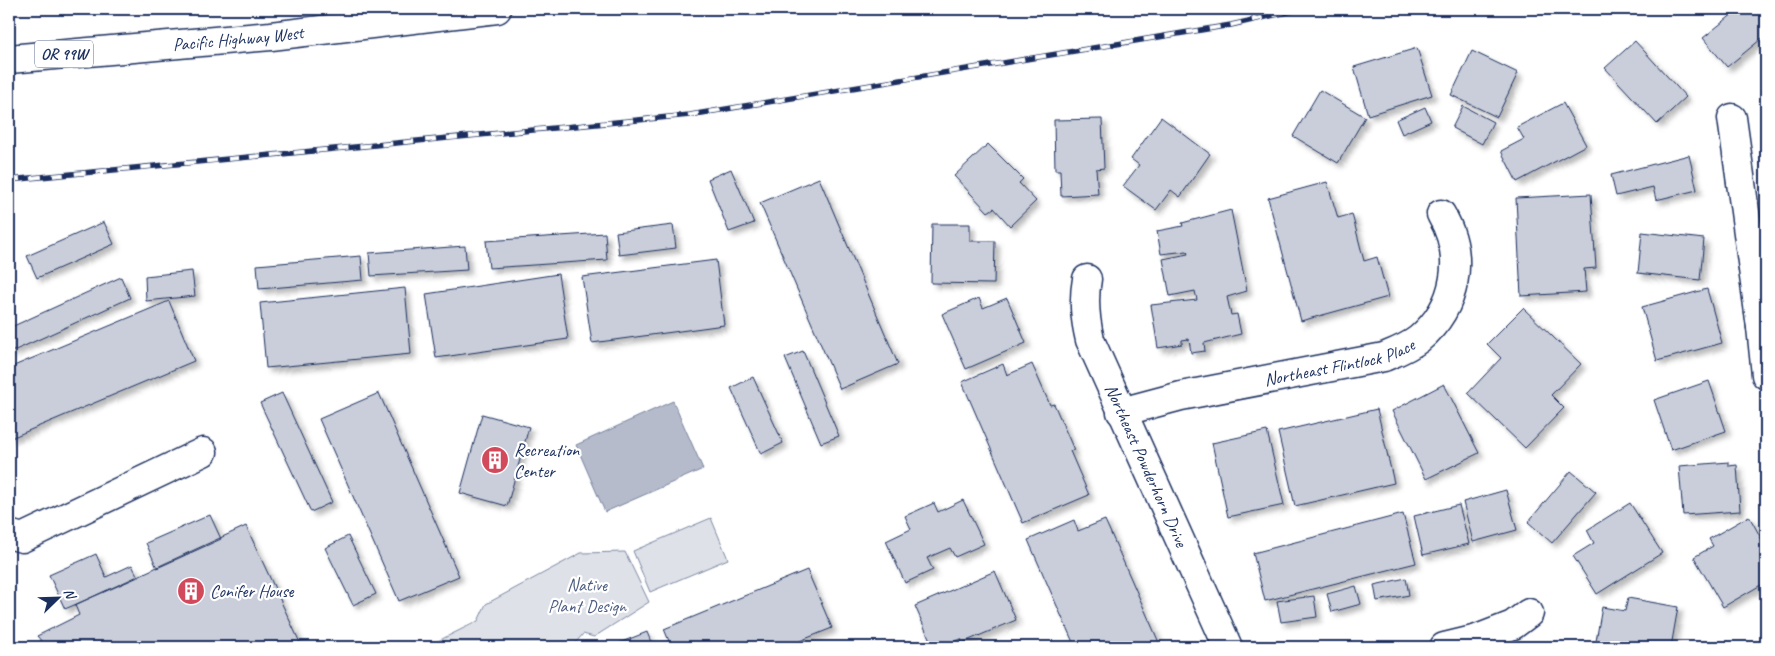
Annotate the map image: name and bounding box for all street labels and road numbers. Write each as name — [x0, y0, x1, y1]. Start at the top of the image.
street label: Pacific Highway West — [172, 21, 307, 56]
road number: OR 99W — [35, 41, 93, 68]
street label: Northeast Flintlock Place — [1262, 333, 1420, 391]
street label: Northeast Powderhorn Drive — [1100, 381, 1193, 551]

